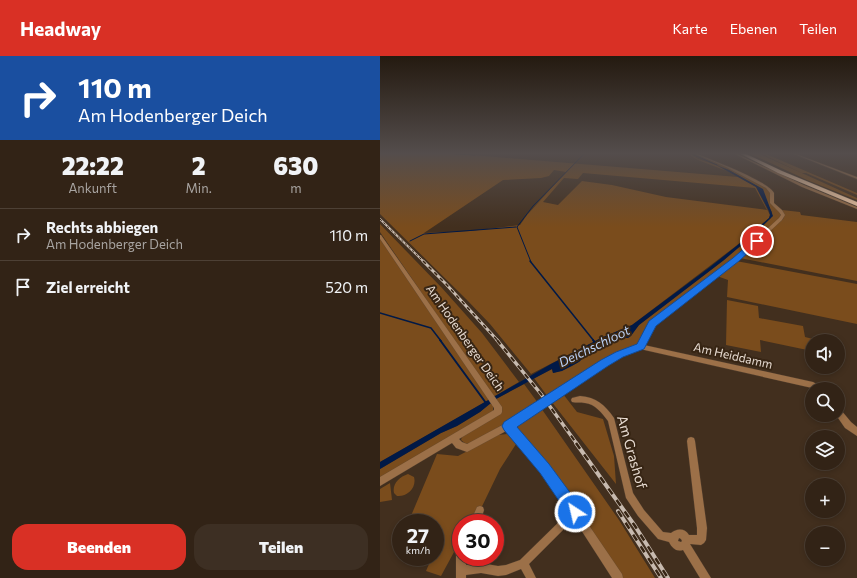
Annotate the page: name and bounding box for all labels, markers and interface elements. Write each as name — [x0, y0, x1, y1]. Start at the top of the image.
text: Headway — [20, 17, 101, 40]
text: Karte — [672, 20, 708, 37]
text: Ebenen — [730, 20, 777, 37]
text: Teilen — [799, 20, 837, 37]
text: 110 m — [78, 70, 152, 104]
icon: right — [12, 72, 64, 124]
text: Am Hodenberger Deich — [78, 104, 268, 126]
text: 22:22 — [62, 151, 124, 180]
text: 2 — [192, 151, 206, 180]
text: 630 — [273, 151, 318, 180]
text: Ankunft — [68, 180, 117, 196]
text: Min. — [185, 180, 212, 196]
text: m — [290, 180, 302, 196]
text: Rechts abbiegen — [46, 218, 158, 236]
icon: right — [12, 224, 34, 246]
pin — [740, 224, 774, 258]
text: 110 m — [329, 226, 368, 244]
icon: arrive — [746, 230, 768, 252]
text: Am Hodenberger Deich — [46, 236, 183, 252]
icon: arrive — [12, 276, 34, 298]
text: Ziel erreicht — [46, 278, 130, 296]
text: 520 m — [325, 278, 368, 296]
street label: Am Hodenberger Deich — [424, 282, 508, 393]
water label: Deichschloot — [556, 322, 633, 370]
map controls — [805, 334, 845, 566]
button: sound — [805, 334, 845, 374]
street label: Am Heiddamm — [692, 339, 774, 371]
button: search — [805, 382, 845, 422]
street label: Am Grashof — [614, 413, 651, 491]
button: layers — [805, 430, 845, 470]
button: + — [805, 478, 845, 518]
position arrow — [554, 491, 596, 533]
speed limit sign: 30 — [452, 514, 504, 566]
text: 27 — [407, 523, 429, 547]
button: Beenden — [12, 524, 186, 570]
button: Teilen — [194, 524, 368, 570]
button: − — [805, 526, 845, 566]
text: km/h — [406, 544, 430, 556]

